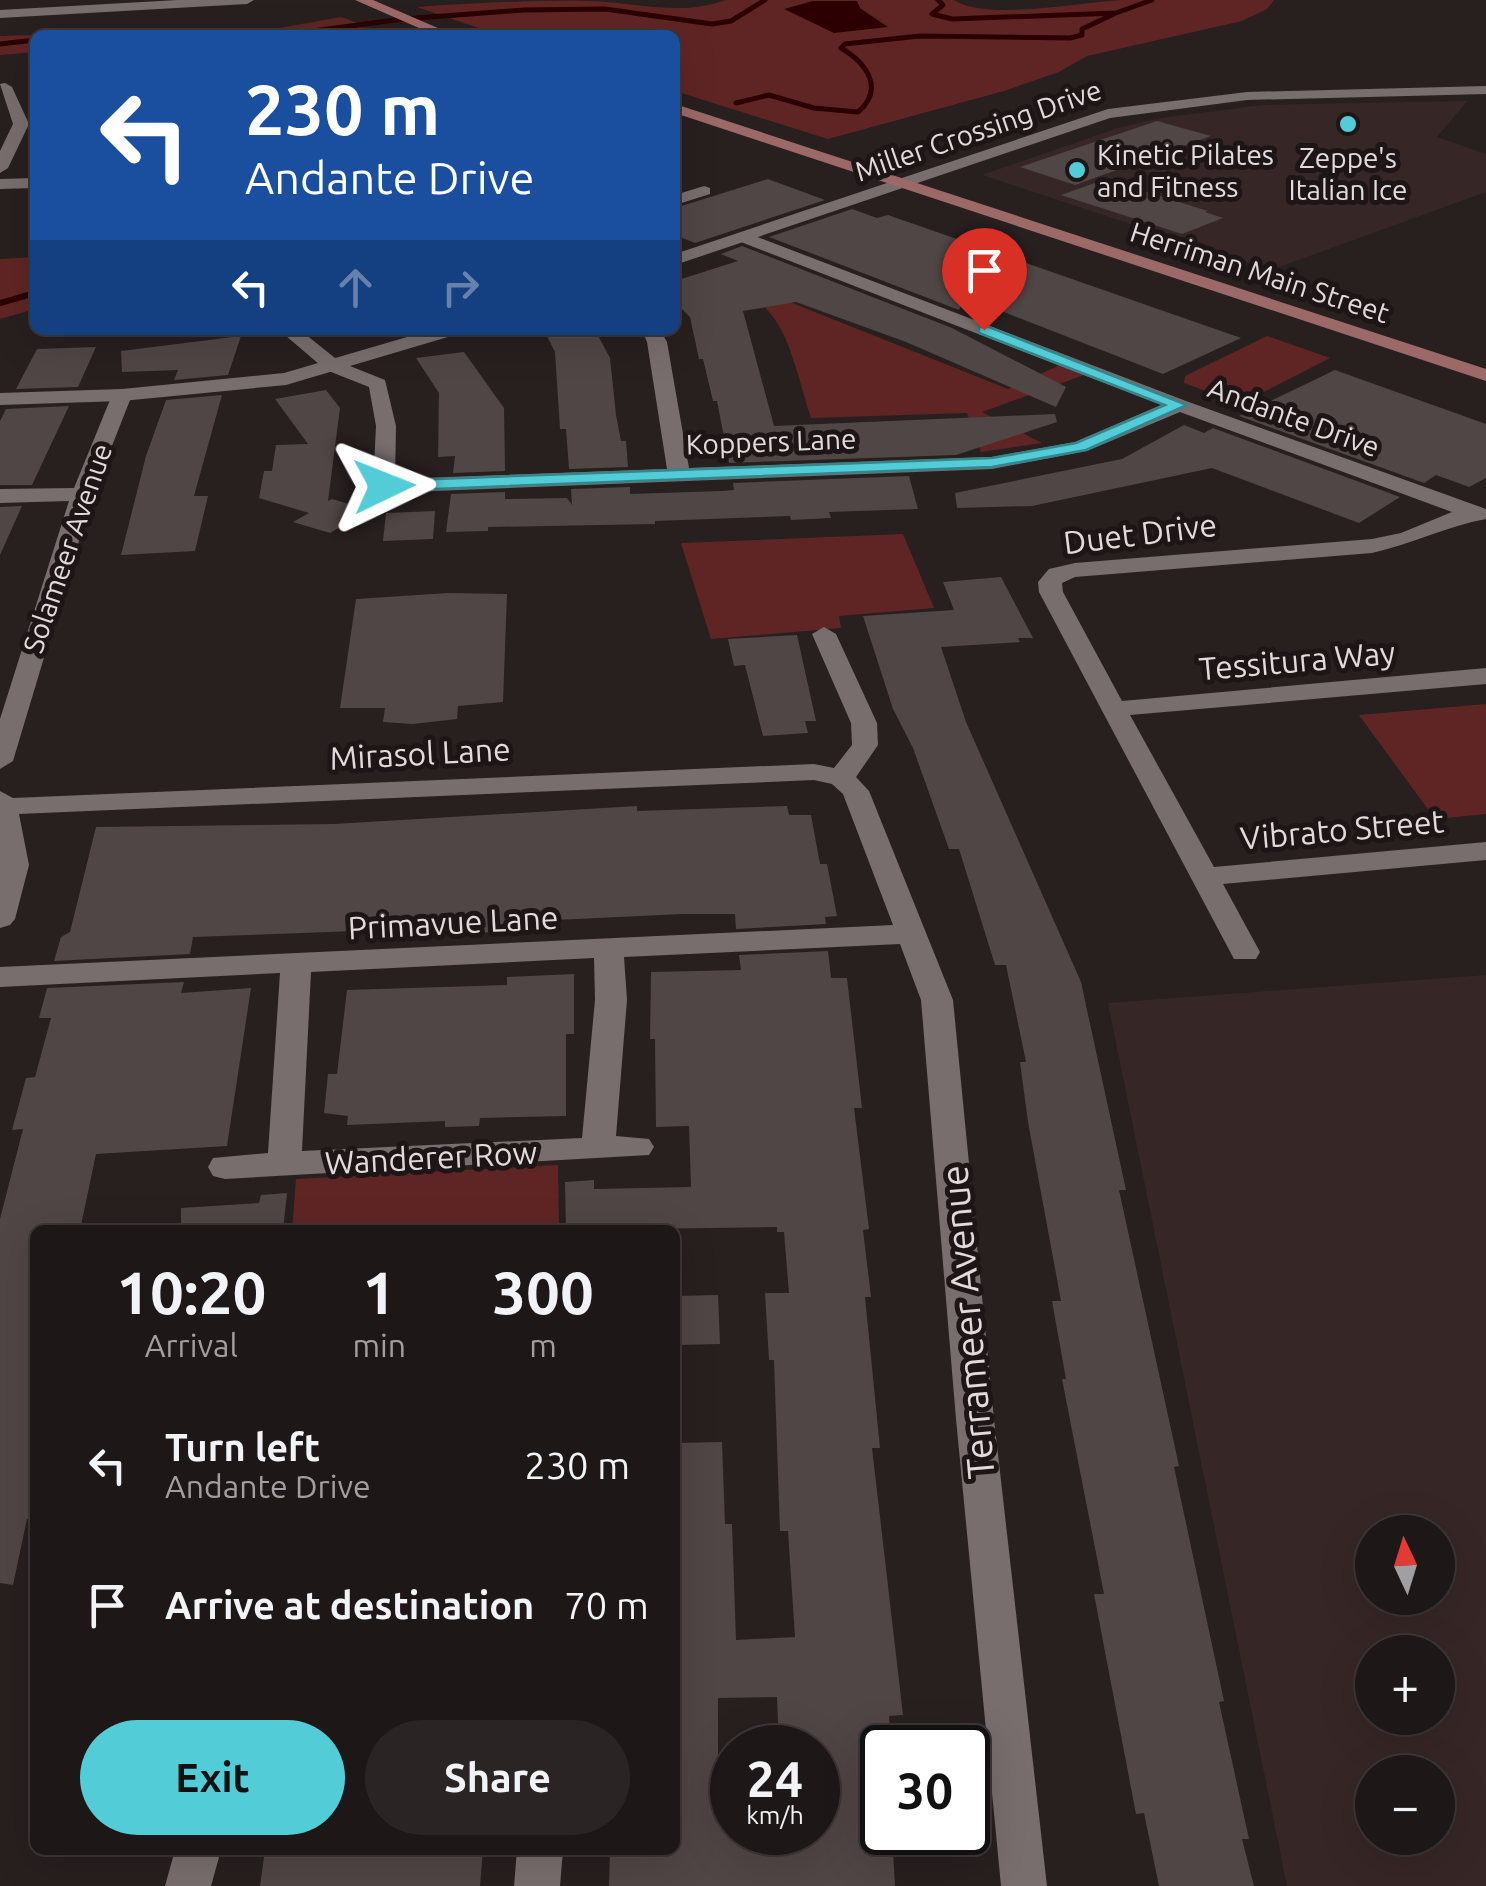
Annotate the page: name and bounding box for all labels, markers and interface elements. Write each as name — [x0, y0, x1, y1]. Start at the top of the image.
icon: left — [80, 70, 210, 200]
text: 230 m — [245, 70, 440, 148]
street label: Miller Crossing Drive — [851, 73, 1105, 187]
marker: Zeppe's Italian Ice — [1337, 113, 1359, 135]
place label: Kinetic Pilates and Fitness — [1097, 139, 1274, 202]
place label: Zeppe's Italian Ice — [1288, 142, 1408, 205]
text: Andante Drive — [245, 152, 534, 203]
marker: Kinetic Pilates and Fitness — [1066, 159, 1088, 181]
street label: Herriman Main Street — [1127, 216, 1393, 328]
pin — [942, 228, 1027, 331]
icon: arrive — [957, 243, 1012, 298]
icon: left — [223, 260, 278, 315]
icon: ahead — [328, 260, 383, 315]
icon: right — [433, 260, 488, 315]
street label: Andante Drive — [1204, 372, 1384, 462]
street label: Koppers Lane — [685, 423, 857, 459]
position arrow — [332, 434, 436, 538]
street label: Solameer Avenue — [17, 439, 117, 657]
street label: Duet Drive — [1061, 506, 1219, 560]
street label: Tessitura Way — [1197, 633, 1397, 687]
street label: Mirasol Lane — [329, 730, 511, 776]
street label: Vibrato Street — [1239, 802, 1446, 856]
street label: Primavue Lane — [347, 899, 559, 945]
street label: Wanderer Row — [324, 1133, 538, 1181]
street label: Terrameer Avenue — [932, 1164, 1002, 1480]
text: 10:20 — [116, 1258, 266, 1325]
text: 1 — [362, 1258, 396, 1325]
text: 300 — [492, 1258, 594, 1325]
text: Arrival — [145, 1327, 238, 1363]
text: min — [352, 1327, 406, 1363]
text: m — [529, 1327, 557, 1363]
text: Turn left — [165, 1426, 320, 1468]
icon: left — [80, 1438, 135, 1493]
text: 230 m — [524, 1444, 630, 1486]
text: Andante Drive — [165, 1468, 371, 1504]
north arrow — [1355, 1515, 1455, 1615]
map controls — [1355, 1515, 1455, 1855]
icon: arrive — [80, 1578, 135, 1633]
text: Arrive at destination — [165, 1584, 534, 1626]
text: 70 m — [564, 1584, 649, 1626]
button: + — [1355, 1635, 1455, 1735]
button: Exit — [80, 1720, 345, 1835]
button: Share — [365, 1720, 630, 1835]
speed limit sign: 30 — [860, 1725, 990, 1855]
text: 24 — [747, 1750, 803, 1806]
button: − — [1355, 1755, 1455, 1855]
text: km/h — [746, 1801, 804, 1829]

